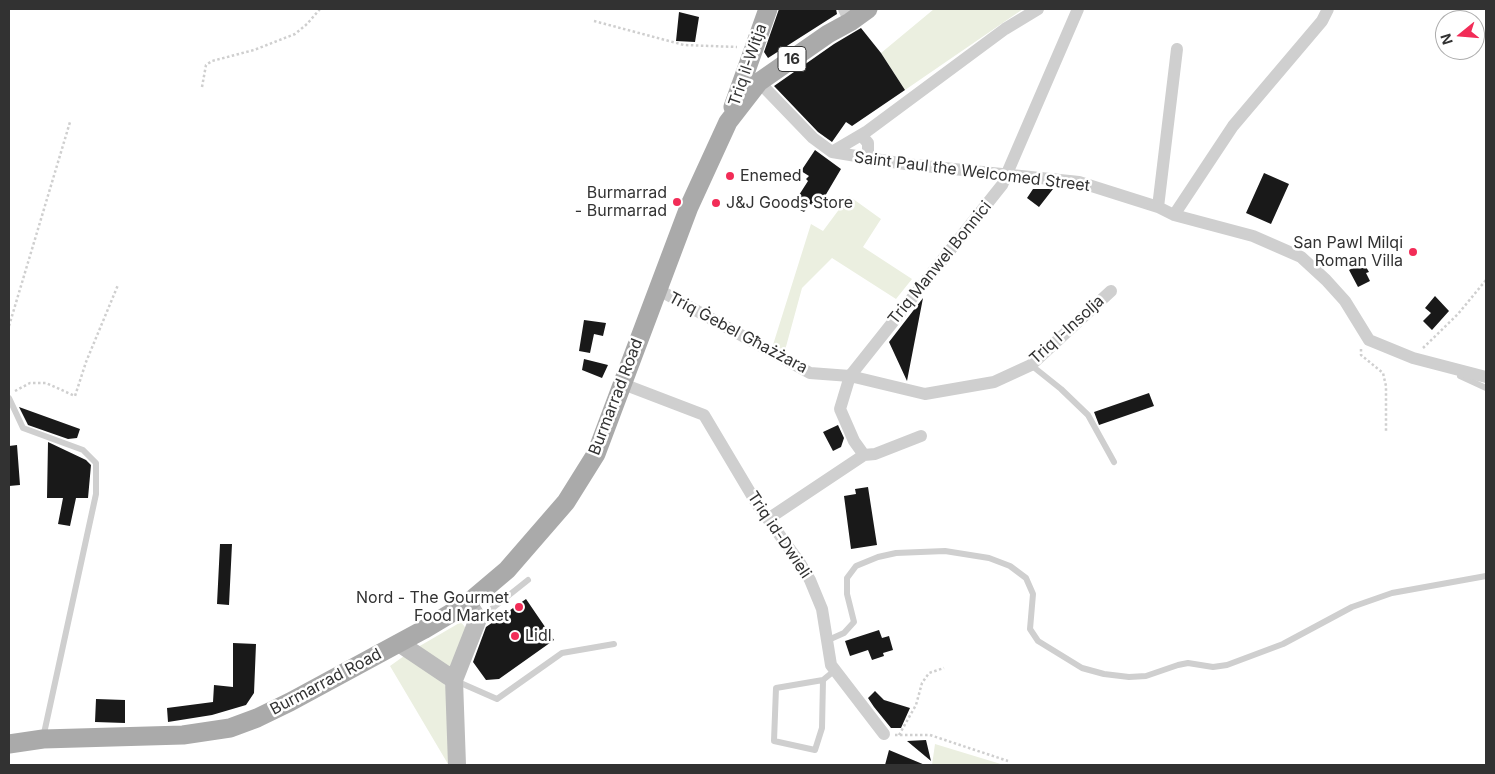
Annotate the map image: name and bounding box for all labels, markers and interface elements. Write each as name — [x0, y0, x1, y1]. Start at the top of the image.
north arrow — [1435, 10, 1485, 60]
street label: Triq il-Witja — [725, 21, 771, 109]
text: N — [1436, 32, 1456, 47]
road number: 16 — [778, 46, 806, 72]
street label: Saint Paul the Welcomed Street — [853, 148, 1091, 196]
place label: Enemed — [740, 166, 802, 186]
marker: Enemed — [724, 170, 736, 182]
place label: Burmarrad - Burmarrad — [575, 183, 667, 221]
place label: J&J Goods Store — [726, 193, 853, 213]
marker: Burmarrad - Burmarrad — [671, 196, 683, 208]
marker: J&J Goods Store — [710, 197, 722, 209]
street label: Triq Manwel Bonnici — [884, 197, 996, 329]
place label: San Pawl Milqi Roman Villa — [1293, 233, 1403, 271]
marker: San Pawl Milqi Roman Villa — [1407, 246, 1419, 258]
street label: Triq Ġebel Għażżara — [665, 288, 811, 378]
street label: Triq l-Insolja — [1026, 292, 1108, 368]
street label: Burmarrad Road — [585, 336, 647, 458]
street label: Triq id-Dwieli — [743, 488, 815, 582]
place label: Nord - The Gourmet Food Market — [356, 588, 509, 626]
marker: Nord - The Gourmet Food Market — [513, 601, 525, 613]
place label: Lidl — [525, 626, 552, 646]
marker: Lidl — [509, 630, 521, 642]
street label: Burmarrad Road — [267, 645, 385, 719]

